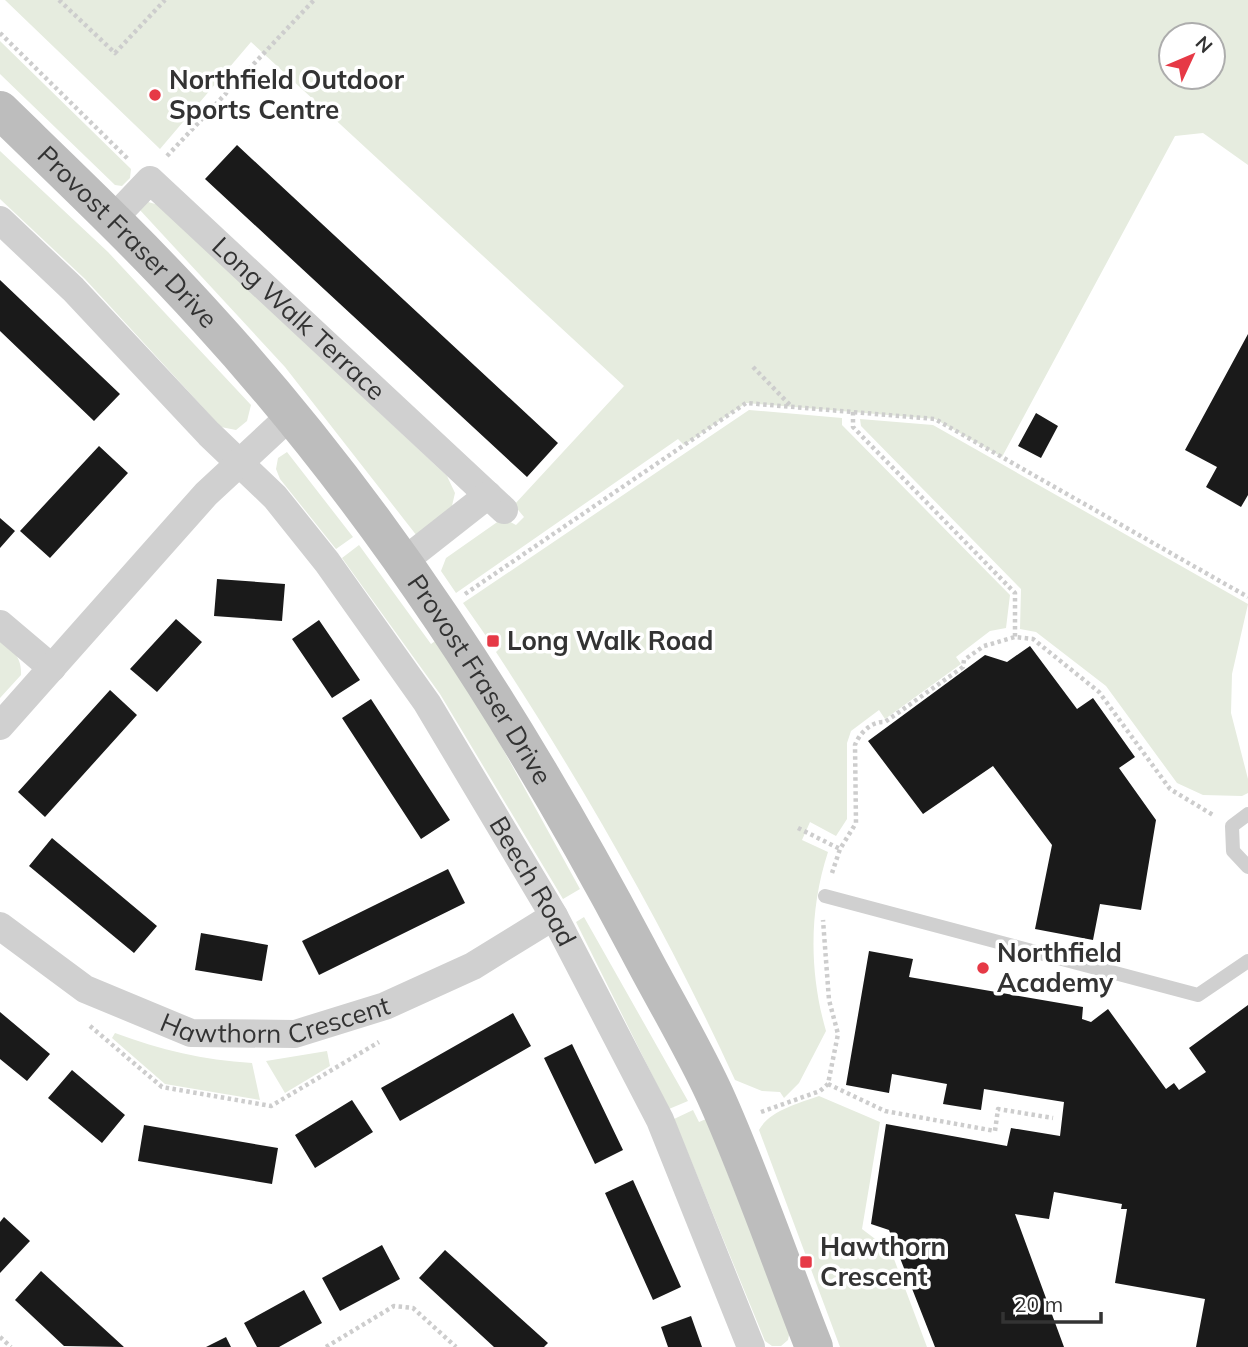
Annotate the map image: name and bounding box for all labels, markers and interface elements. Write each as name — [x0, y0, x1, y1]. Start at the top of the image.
north arrow — [1157, 21, 1227, 91]
text: N — [1191, 31, 1218, 58]
place label: Northfield Outdoor Sports Centre — [169, 63, 405, 126]
marker: Northfield Outdoor Sports Centre — [147, 87, 163, 103]
street label: Provost Fraser Drive — [31, 138, 225, 335]
street label: Long Walk Terrace — [205, 229, 393, 407]
street label: Provost Fraser Drive — [401, 568, 560, 790]
place label: Long Walk Road — [507, 624, 713, 657]
marker: Long Walk Road — [485, 633, 501, 649]
street label: Beech Road — [482, 810, 584, 952]
place label: Northfield Academy — [997, 936, 1122, 999]
marker: Northfield Academy — [975, 960, 991, 976]
street label: Hawthorn Crescent — [156, 988, 394, 1051]
place label: Hawthorn Crescent — [820, 1230, 946, 1293]
marker: Hawthorn Crescent — [798, 1254, 814, 1270]
scale bar — [1003, 1280, 1101, 1324]
text: 20 m — [1014, 1291, 1063, 1317]

